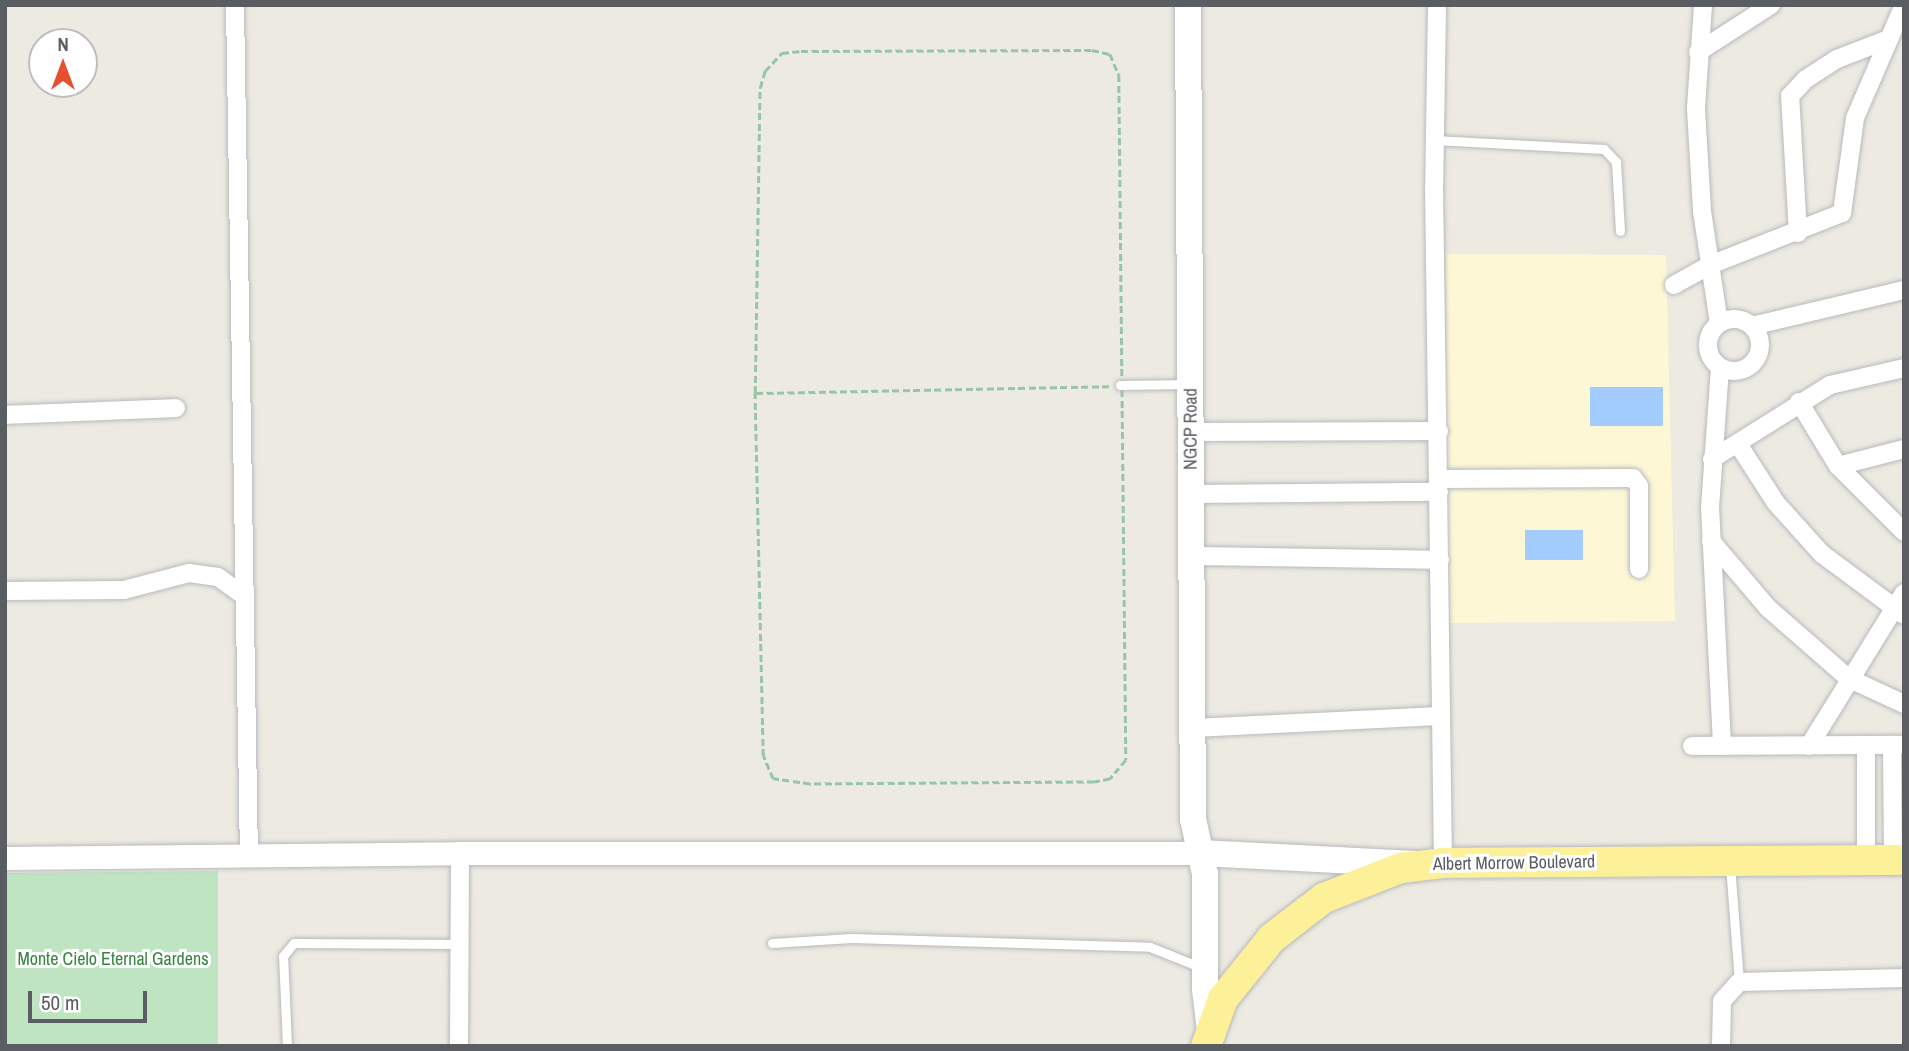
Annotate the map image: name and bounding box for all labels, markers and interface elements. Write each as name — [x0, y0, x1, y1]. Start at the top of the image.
north arrow — [28, 28, 98, 98]
text: N — [57, 31, 69, 57]
street label: NGCP Road — [1180, 388, 1202, 470]
street label: Albert Morrow Boulevard — [1433, 851, 1595, 875]
park label: Monte Cielo Eternal Gardens — [17, 948, 209, 970]
scale bar — [32, 978, 150, 1022]
text: 50 m — [41, 988, 79, 1017]

